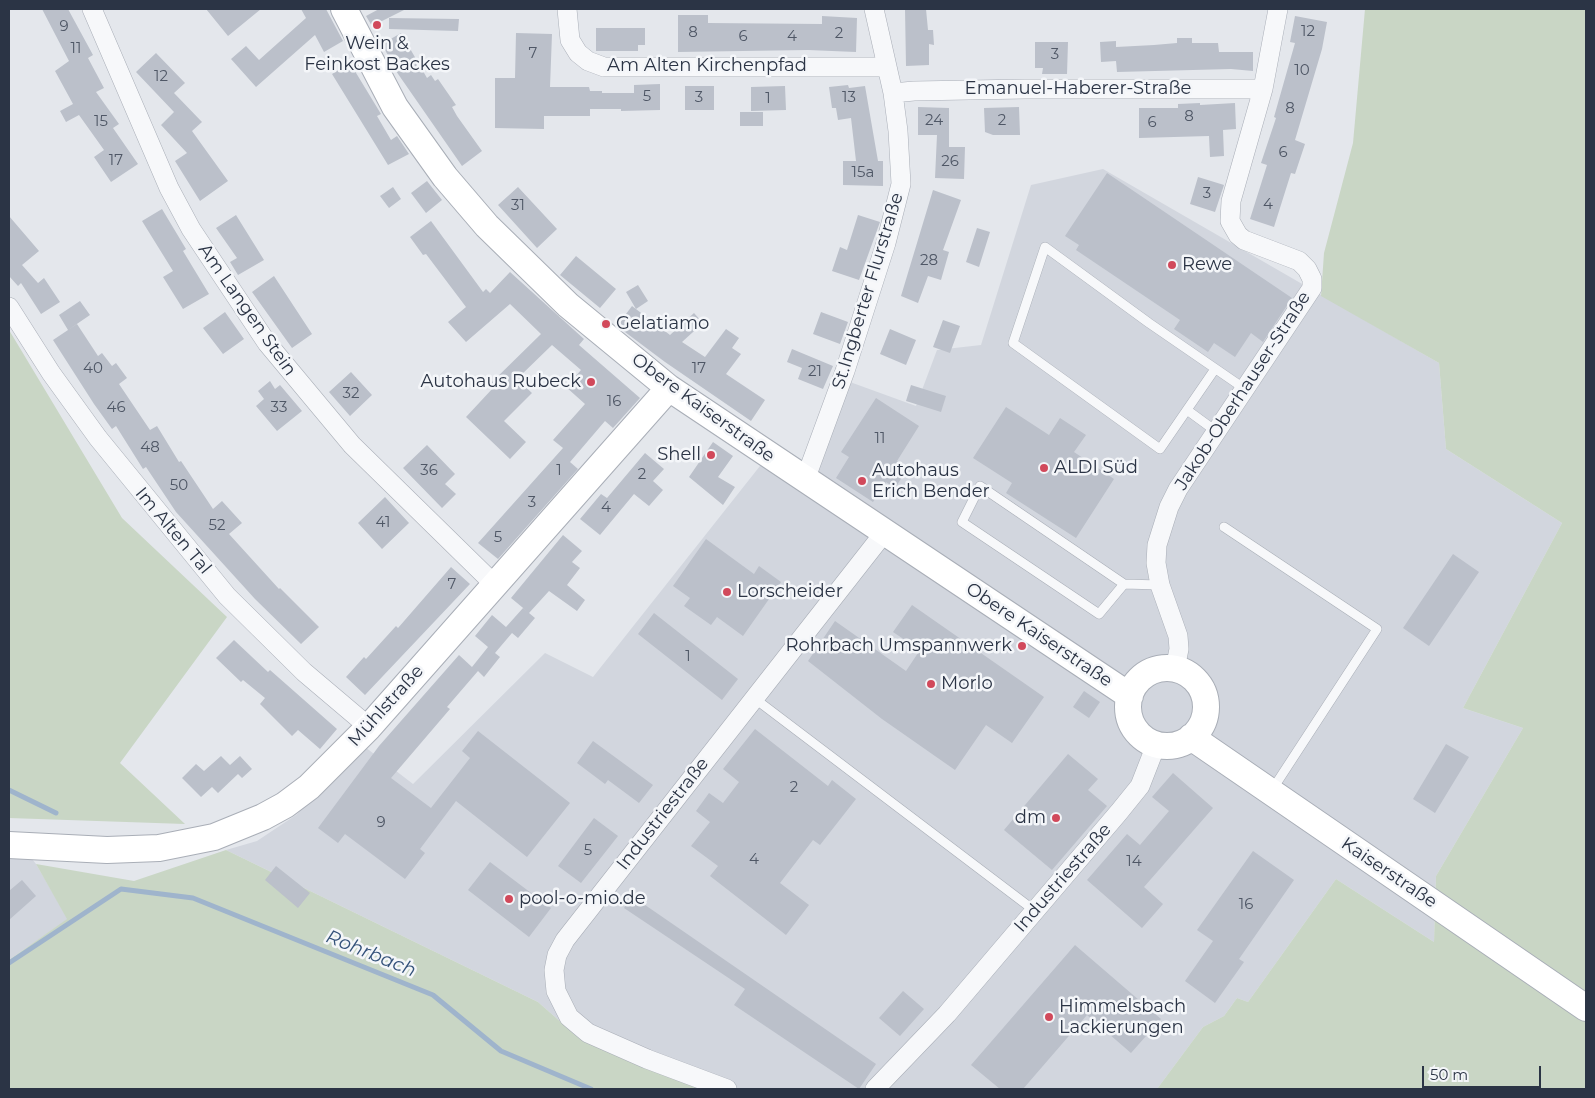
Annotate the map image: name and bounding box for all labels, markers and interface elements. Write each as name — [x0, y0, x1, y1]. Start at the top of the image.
house number: 9 — [59, 18, 69, 36]
marker: Wein & Feinkost Backes — [371, 19, 383, 31]
house number: 12 — [1301, 23, 1315, 41]
house number: 8 — [688, 24, 698, 42]
house number: 2 — [835, 25, 843, 43]
house number: 6 — [738, 28, 748, 46]
house number: 4 — [787, 28, 797, 46]
place label: Wein & Feinkost Backes — [304, 33, 450, 76]
house number: 11 — [71, 40, 81, 58]
house number: 7 — [529, 45, 537, 63]
house number: 3 — [1051, 46, 1059, 64]
street label: Am Alten Kirchenpfad — [607, 55, 807, 77]
house number: 10 — [1294, 62, 1310, 80]
house number: 12 — [154, 68, 168, 86]
street label: Emanuel-Haberer-Straße — [965, 78, 1191, 100]
house number: 5 — [643, 88, 651, 106]
house number: 3 — [695, 89, 703, 107]
house number: 13 — [842, 89, 856, 107]
house number: 1 — [765, 90, 771, 108]
house number: 8 — [1285, 100, 1295, 118]
house number: 8 — [1184, 108, 1194, 126]
house number: 24 — [925, 112, 943, 130]
house number: 2 — [998, 112, 1006, 130]
house number: 15 — [94, 113, 108, 131]
house number: 6 — [1147, 114, 1157, 132]
house number: 6 — [1278, 144, 1288, 162]
house number: 17 — [109, 152, 123, 170]
house number: 26 — [941, 153, 959, 171]
house number: 15a — [852, 164, 874, 182]
house number: 3 — [1203, 185, 1211, 203]
street label: St.Ingberter Flurstraße — [828, 190, 908, 392]
house number: 4 — [1263, 196, 1273, 214]
house number: 31 — [511, 197, 525, 215]
street label: Am Langen Stein — [193, 240, 301, 380]
house number: 28 — [920, 252, 938, 270]
place label: Rewe — [1182, 254, 1232, 276]
marker: Rewe — [1166, 259, 1178, 271]
street label: Jakob-Oberhauser-Straße — [1171, 288, 1315, 494]
place label: Gelatiamo — [616, 313, 709, 335]
marker: Gelatiamo — [600, 318, 612, 330]
street label: Obere Kaiserstraße — [627, 349, 779, 467]
house number: 40 — [83, 360, 103, 378]
house number: 17 — [692, 360, 706, 378]
house number: 21 — [808, 363, 822, 381]
place label: Autohaus Rubeck — [421, 371, 581, 393]
marker: Autohaus Rubeck — [585, 376, 597, 388]
house number: 32 — [343, 385, 359, 403]
house number: 16 — [607, 393, 621, 411]
house number: 46 — [106, 399, 126, 417]
house number: 33 — [271, 399, 287, 417]
house number: 11 — [875, 430, 885, 448]
house number: 48 — [140, 439, 160, 457]
place label: Shell — [657, 444, 701, 466]
marker: Shell — [705, 449, 717, 461]
place label: ALDI Süd — [1054, 457, 1138, 479]
place label: Autohaus Erich Bender — [872, 460, 990, 502]
house number: 36 — [420, 462, 438, 480]
house number: 1 — [556, 462, 562, 480]
marker: ALDI Süd — [1038, 462, 1050, 474]
house number: 2 — [638, 466, 646, 484]
marker: Autohaus Erich Bender — [856, 475, 868, 487]
house number: 50 — [170, 477, 188, 495]
street label: Im Alten Tal — [130, 483, 216, 579]
house number: 3 — [528, 494, 536, 512]
house number: 4 — [601, 499, 611, 517]
house number: 41 — [376, 514, 390, 532]
house number: 52 — [209, 517, 225, 535]
house number: 5 — [494, 529, 502, 547]
house number: 7 — [448, 576, 456, 594]
street label: Obere Kaiserstraße — [962, 578, 1116, 692]
place label: Lorscheider — [737, 581, 843, 603]
marker: Lorscheider — [721, 586, 733, 598]
place label: Rohrbach Umspannwerk — [785, 635, 1012, 657]
marker: Rohrbach Umspannwerk — [1016, 640, 1028, 652]
house number: 1 — [685, 648, 691, 666]
street label: Mühlstraße — [344, 661, 428, 751]
place label: Morlo — [941, 673, 993, 695]
marker: Morlo — [925, 678, 937, 690]
street label: Industriestraße — [612, 753, 714, 875]
house number: 2 — [790, 779, 798, 797]
place label: dm — [1015, 807, 1046, 829]
marker: dm — [1050, 812, 1062, 824]
house number: 9 — [376, 814, 386, 832]
street label: Industriestraße — [1010, 819, 1116, 937]
street label: Kaiserstraße — [1337, 833, 1441, 913]
house number: 5 — [584, 842, 592, 860]
house number: 4 — [749, 851, 759, 869]
house number: 14 — [1126, 853, 1142, 871]
place label: pool-o-mio.de — [519, 888, 646, 910]
marker: pool-o-mio.de — [503, 893, 515, 905]
house number: 16 — [1239, 896, 1253, 914]
water label: Rohrbach — [323, 926, 419, 982]
place label: Himmelsbach Lackierungen — [1059, 996, 1186, 1038]
marker: Himmelsbach Lackierungen — [1043, 1011, 1055, 1023]
scale bar — [1425, 1056, 1544, 1088]
text: 50 m — [1430, 1065, 1468, 1084]

